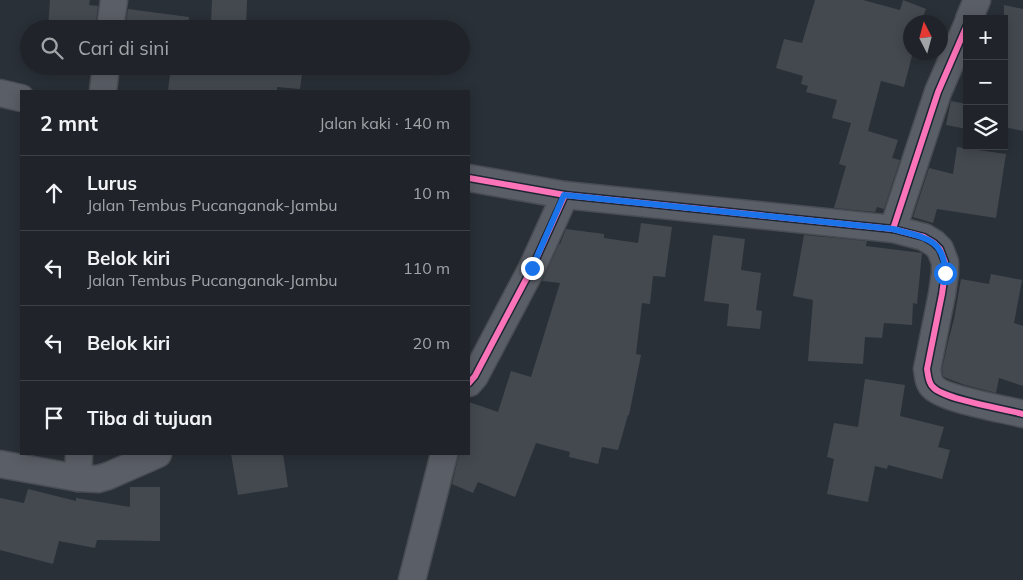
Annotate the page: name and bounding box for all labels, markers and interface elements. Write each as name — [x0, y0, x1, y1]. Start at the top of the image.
north arrow — [903, 15, 948, 60]
map controls — [963, 15, 1008, 150]
button: + — [963, 15, 1008, 60]
search box — [20, 20, 470, 75]
icon: search — [38, 34, 66, 62]
text: Cari di sini — [78, 36, 169, 60]
button: − — [963, 60, 1008, 105]
button: layers — [963, 105, 1008, 150]
text: 2 mnt — [40, 110, 98, 136]
text: Jalan kaki · 140 m — [319, 113, 450, 133]
text: Lurus — [87, 171, 137, 195]
icon: ahead — [40, 179, 68, 207]
text: 10 m — [413, 183, 450, 203]
text: Jalan Tembus Pucanganak-Jambu — [87, 195, 338, 215]
text: Belok kiri — [87, 246, 170, 270]
icon: left — [40, 254, 68, 282]
route end — [521, 257, 544, 280]
text: 110 m — [403, 258, 450, 278]
route start — [934, 262, 957, 285]
text: Jalan Tembus Pucanganak-Jambu — [87, 270, 338, 290]
icon: left — [40, 329, 68, 357]
text: Belok kiri — [87, 331, 170, 355]
text: 20 m — [413, 333, 450, 353]
icon: arrive — [40, 404, 68, 432]
text: Tiba di tujuan — [87, 406, 212, 430]

